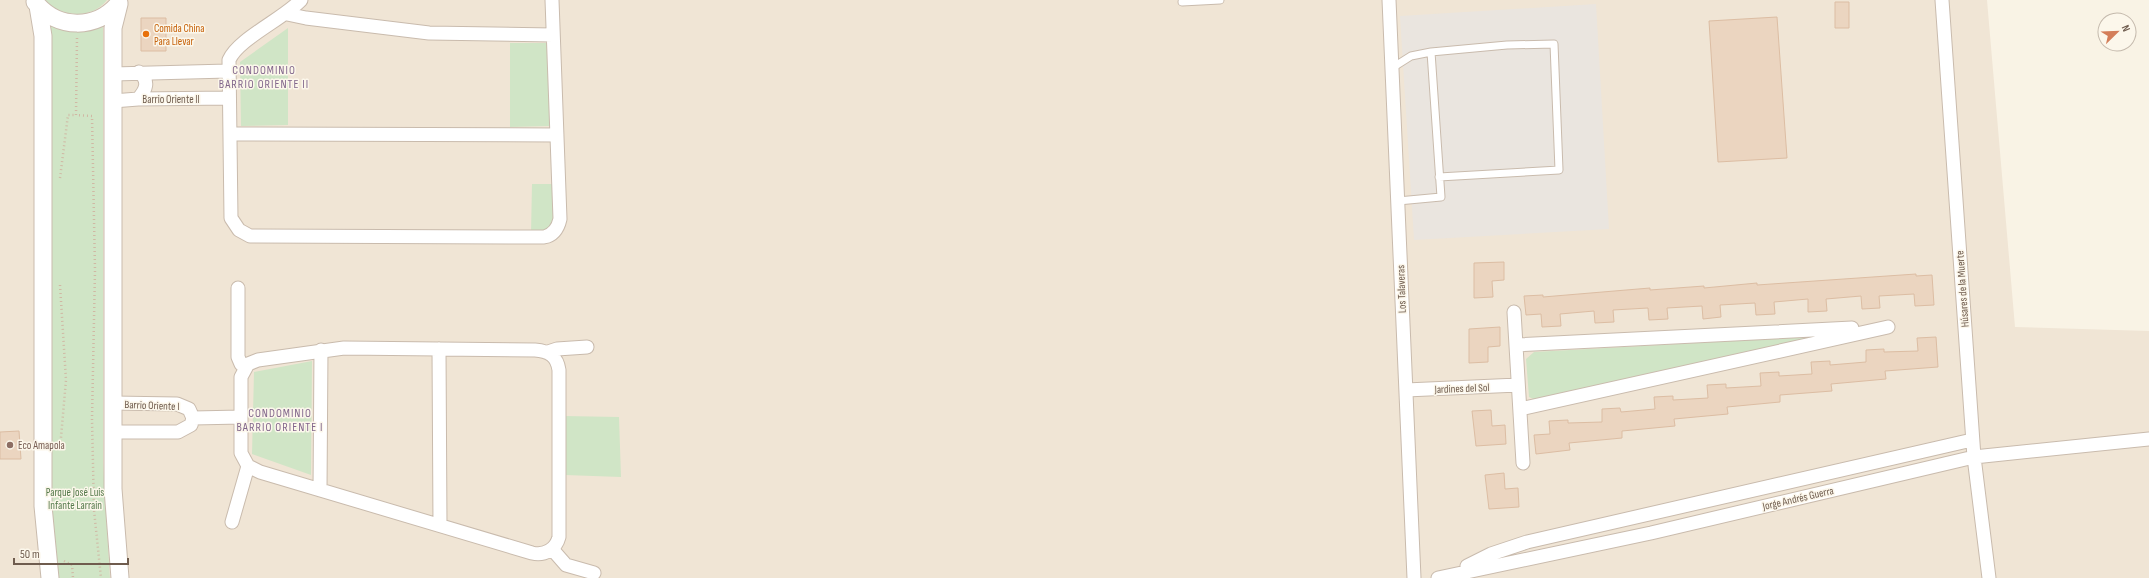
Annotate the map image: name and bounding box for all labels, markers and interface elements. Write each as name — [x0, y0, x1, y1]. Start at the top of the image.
north arrow — [2097, 12, 2137, 52]
place label: Comida China Para Llevar — [154, 22, 205, 48]
text: N — [2119, 23, 2133, 34]
marker: Comida China Para Llevar — [141, 29, 151, 39]
district label: CONDOMINIO BARRIO ORIENTE II — [219, 63, 309, 92]
street label: Barrio Oriente II — [142, 93, 200, 106]
street label: Húsares de la Muerte — [1953, 250, 1972, 328]
street label: Los Talaveras — [1394, 265, 1409, 313]
street label: Jardines del Sol — [1433, 381, 1490, 396]
street label: Barrio Oriente I — [124, 398, 180, 413]
district label: CONDOMINIO BARRIO ORIENTE I — [237, 406, 323, 435]
place label: Eco Amapola — [18, 439, 65, 452]
marker: Eco Amapola — [5, 440, 15, 450]
street label: Jorge Andrés Guerra — [1760, 484, 1835, 513]
park label: Parque José Luis Infante Larrain — [46, 486, 104, 512]
scale bar — [14, 540, 128, 566]
text: 50 m — [20, 547, 40, 562]

